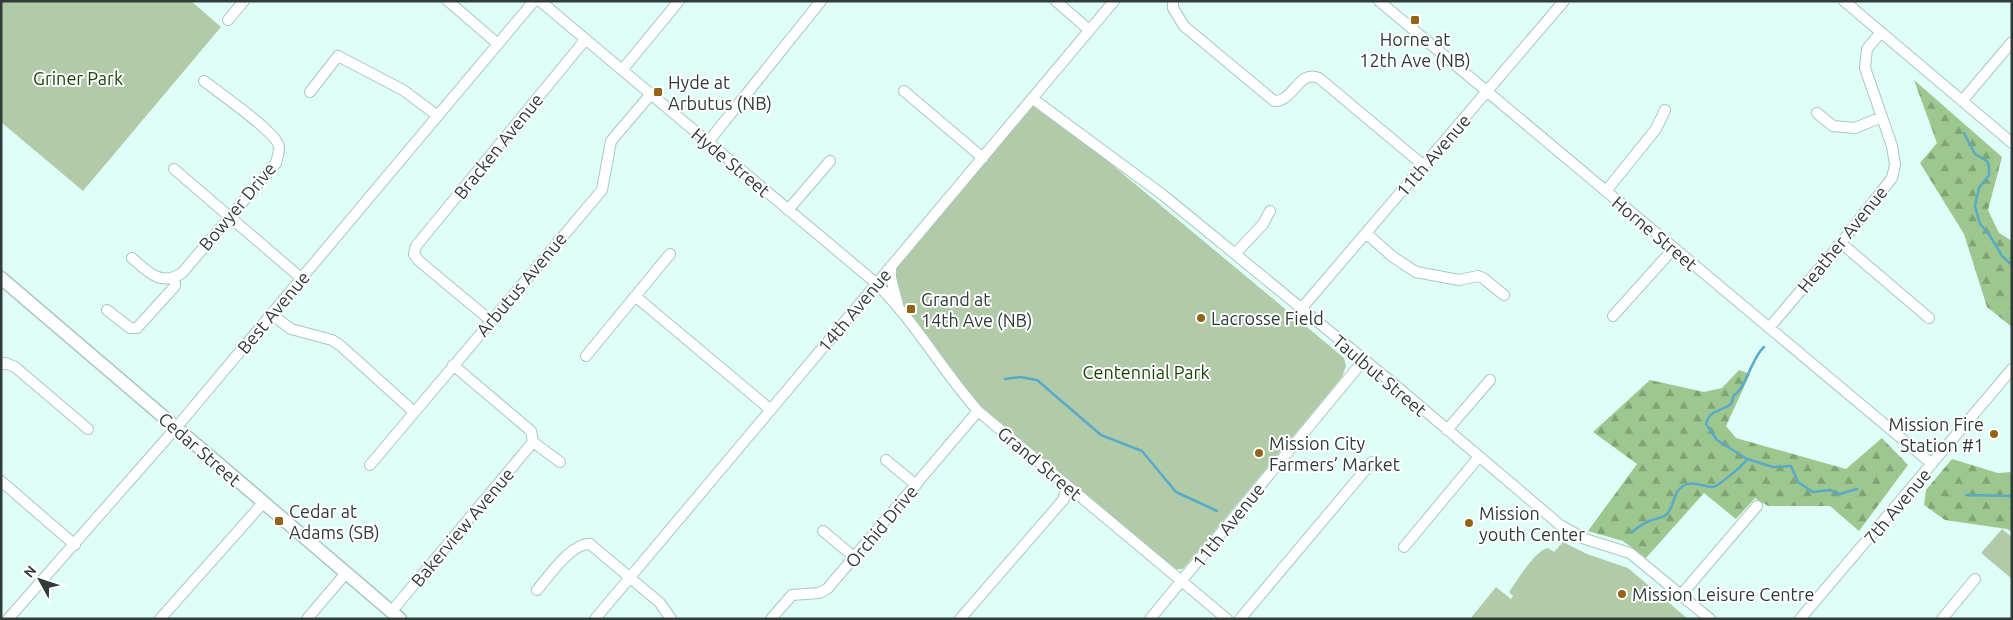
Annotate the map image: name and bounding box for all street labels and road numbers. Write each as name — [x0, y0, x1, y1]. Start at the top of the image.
street label: Bracken Avenue — [449, 89, 547, 203]
street label: 11th Avenue — [1392, 110, 1474, 200]
street label: Hyde Street — [688, 123, 774, 201]
street label: Bowyer Drive — [195, 158, 279, 254]
street label: Heather Avenue — [1793, 182, 1891, 296]
street label: Horne Street — [1609, 192, 1701, 274]
street label: Arbutus Avenue — [472, 228, 570, 340]
street label: 14th Avenue — [813, 264, 895, 356]
street label: Best Avenue — [233, 267, 313, 357]
street label: Taulbut Street — [1329, 330, 1431, 420]
street label: Cedar Street — [155, 408, 245, 490]
street label: Grand Street — [994, 422, 1086, 504]
street label: Bakerview Avenue — [407, 464, 517, 590]
street label: 7th Avenue — [1860, 464, 1934, 548]
street label: 11th Avenue — [1188, 479, 1268, 571]
street label: Orchid Drive — [841, 481, 921, 571]

